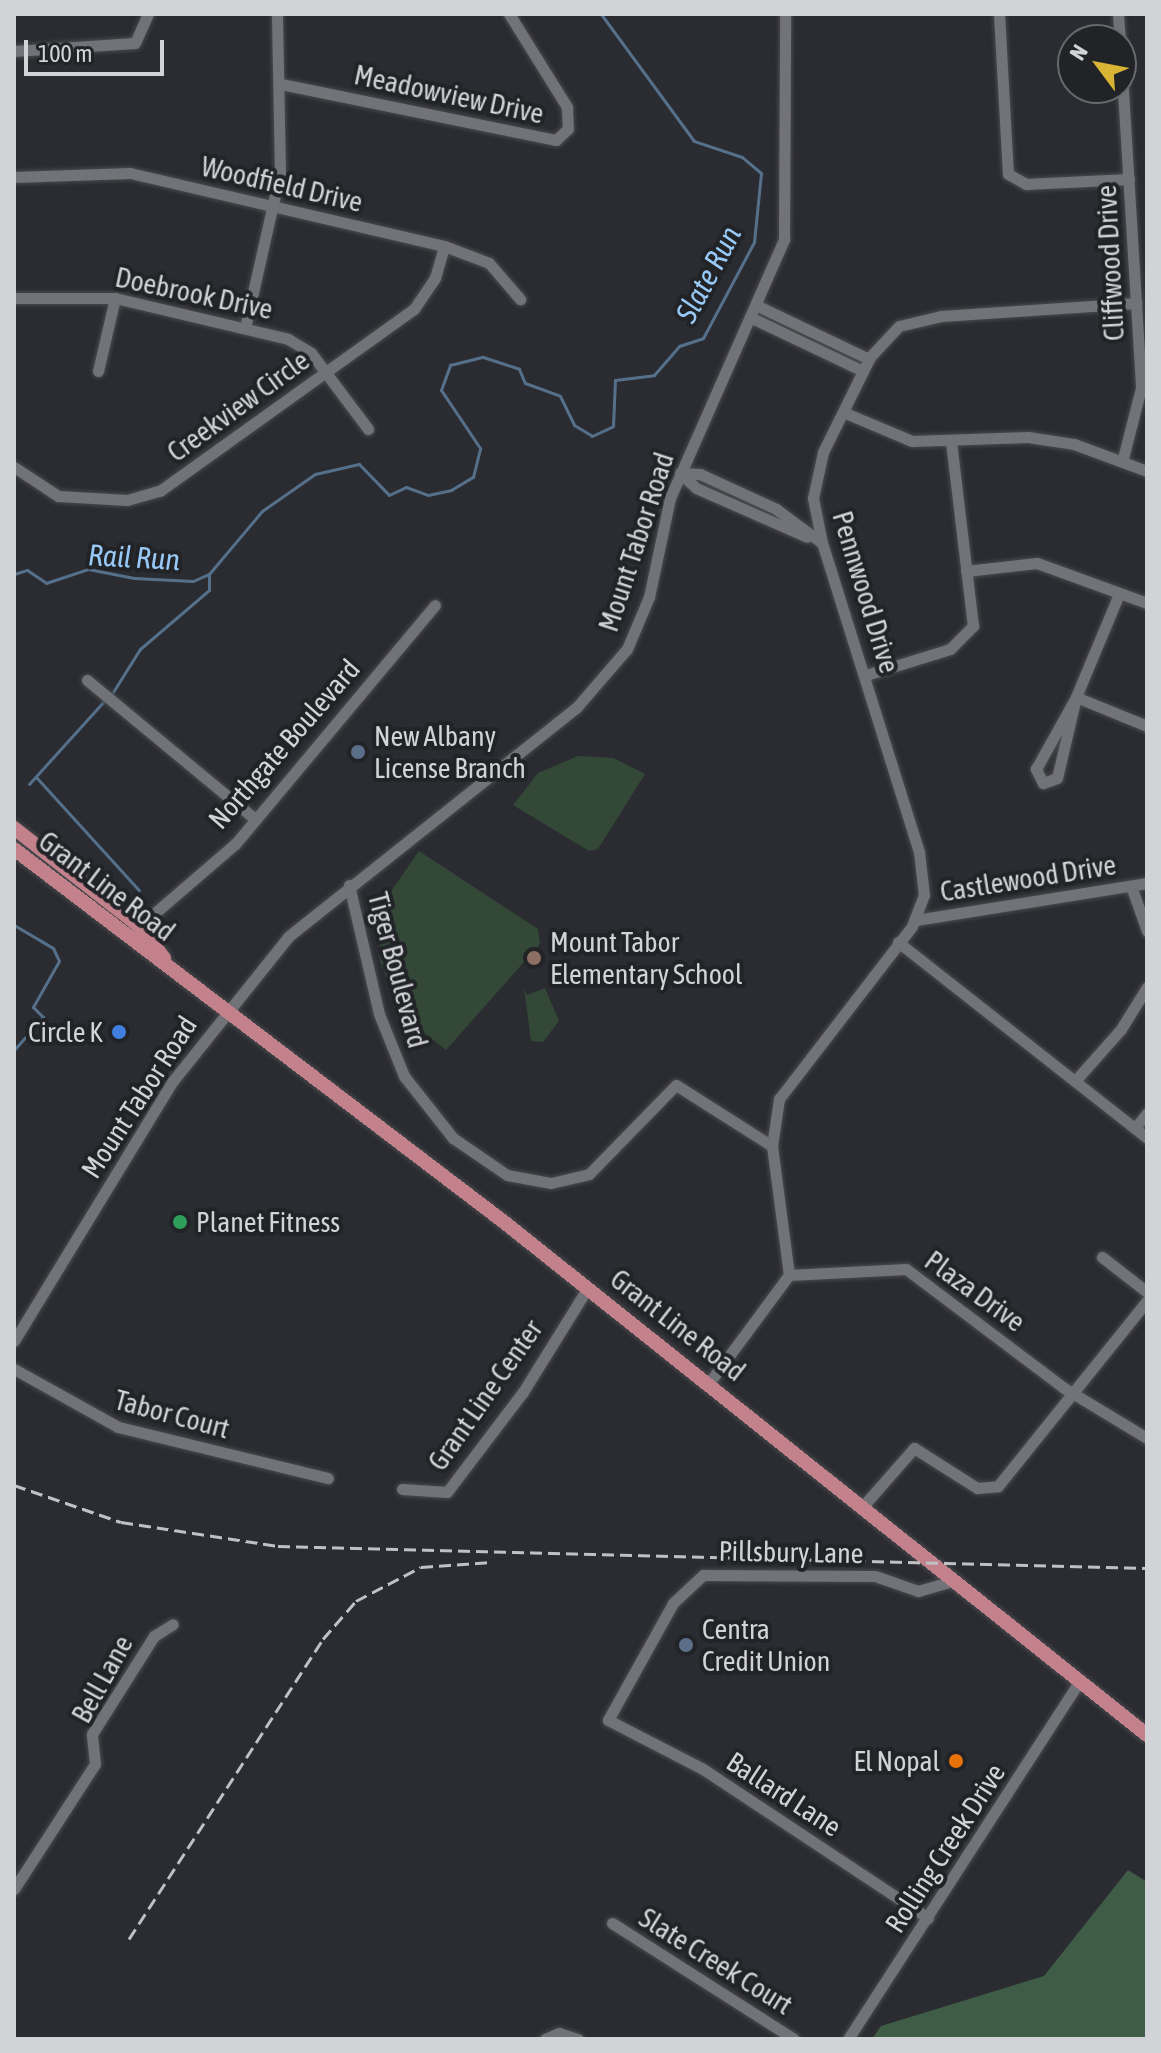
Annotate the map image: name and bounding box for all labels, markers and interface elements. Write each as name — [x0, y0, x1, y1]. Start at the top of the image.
scale bar — [28, 24, 168, 74]
north arrow — [1057, 24, 1137, 104]
text: 100 m — [38, 40, 92, 67]
text: N — [1064, 40, 1093, 65]
street label: Meadowview Drive — [351, 58, 547, 130]
street label: Woodfield Drive — [198, 149, 366, 219]
street label: Cliffwood Drive — [1089, 184, 1131, 342]
water label: Slate Run — [668, 220, 748, 328]
street label: Doebrook Drive — [112, 260, 276, 326]
street label: Creekview Circle — [161, 343, 315, 469]
street label: Mount Tabor Road — [591, 448, 681, 636]
street label: Pennwood Drive — [825, 507, 907, 677]
water label: Rail Run — [87, 537, 181, 577]
street label: Northgate Boulevard — [201, 652, 367, 836]
place label: New Albany License Branch — [374, 719, 526, 785]
marker: New Albany License Branch — [349, 743, 367, 761]
street label: Grant Line Road — [32, 824, 182, 948]
street label: Castlewood Drive — [938, 848, 1118, 908]
street label: Tiger Boulevard — [361, 888, 435, 1052]
place label: Mount Tabor Elementary School — [550, 925, 742, 991]
marker: Mount Tabor Elementary School — [525, 949, 543, 967]
street label: Mount Tabor Road — [74, 1010, 204, 1184]
place label: Circle K — [28, 1015, 103, 1049]
marker: Circle K — [110, 1023, 128, 1041]
place label: Planet Fitness — [196, 1205, 340, 1239]
marker: Planet Fitness — [171, 1213, 189, 1231]
street label: Plaza Drive — [918, 1243, 1032, 1339]
street label: Grant Line Road — [604, 1262, 752, 1388]
street label: Grant Line Center — [421, 1313, 549, 1477]
street label: Tabor Court — [111, 1383, 233, 1445]
street label: Pillsbury Lane — [718, 1534, 864, 1570]
place label: Centra Credit Union — [702, 1612, 830, 1678]
street label: Bell Lane — [64, 1629, 140, 1729]
marker: Centra Credit Union — [677, 1636, 695, 1654]
place label: El Nopal — [853, 1744, 940, 1778]
street label: Ballard Lane — [720, 1745, 848, 1843]
marker: El Nopal — [947, 1752, 965, 1770]
street label: Rolling Creek Drive — [878, 1757, 1012, 1939]
street label: Slate Creek Court — [633, 1901, 799, 2021]

